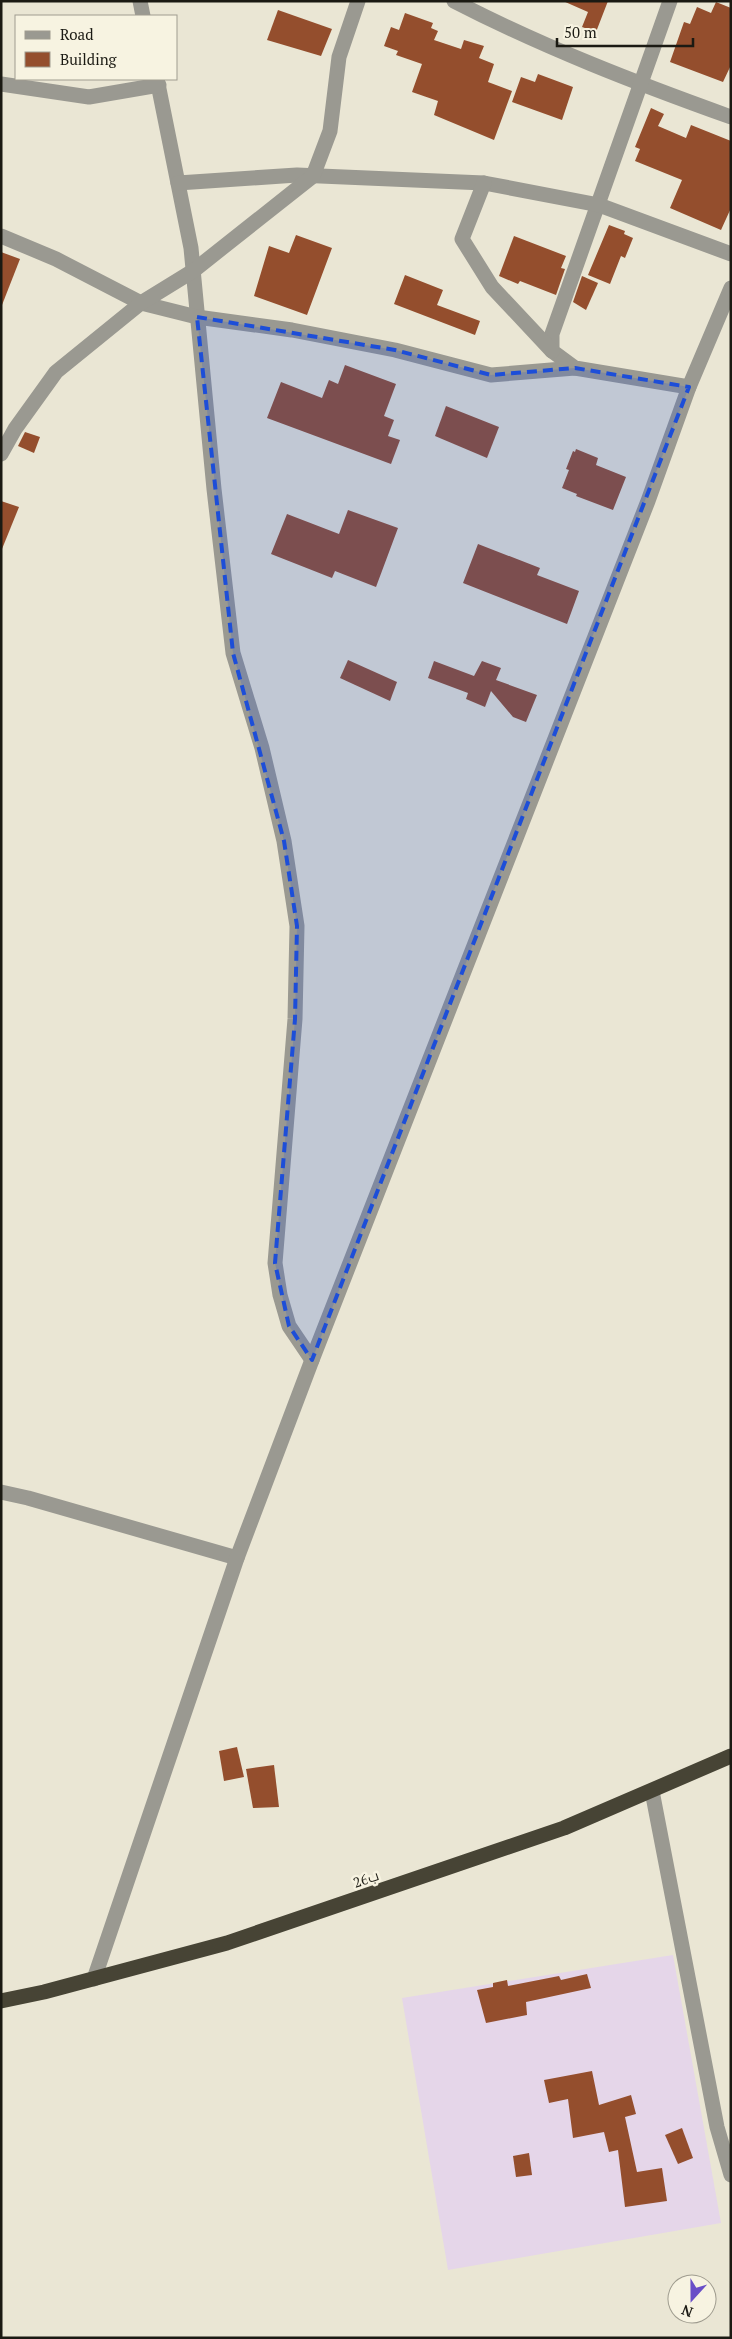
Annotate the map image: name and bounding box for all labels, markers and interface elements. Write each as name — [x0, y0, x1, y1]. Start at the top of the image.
legend — [15, 15, 178, 80]
scale bar — [557, 15, 693, 47]
text: 50 m — [564, 22, 597, 42]
text: Road — [60, 24, 93, 44]
text: Building — [60, 49, 118, 69]
street label: 26ب — [350, 1865, 381, 1892]
north arrow — [667, 2274, 717, 2324]
text: N — [678, 2301, 696, 2322]

